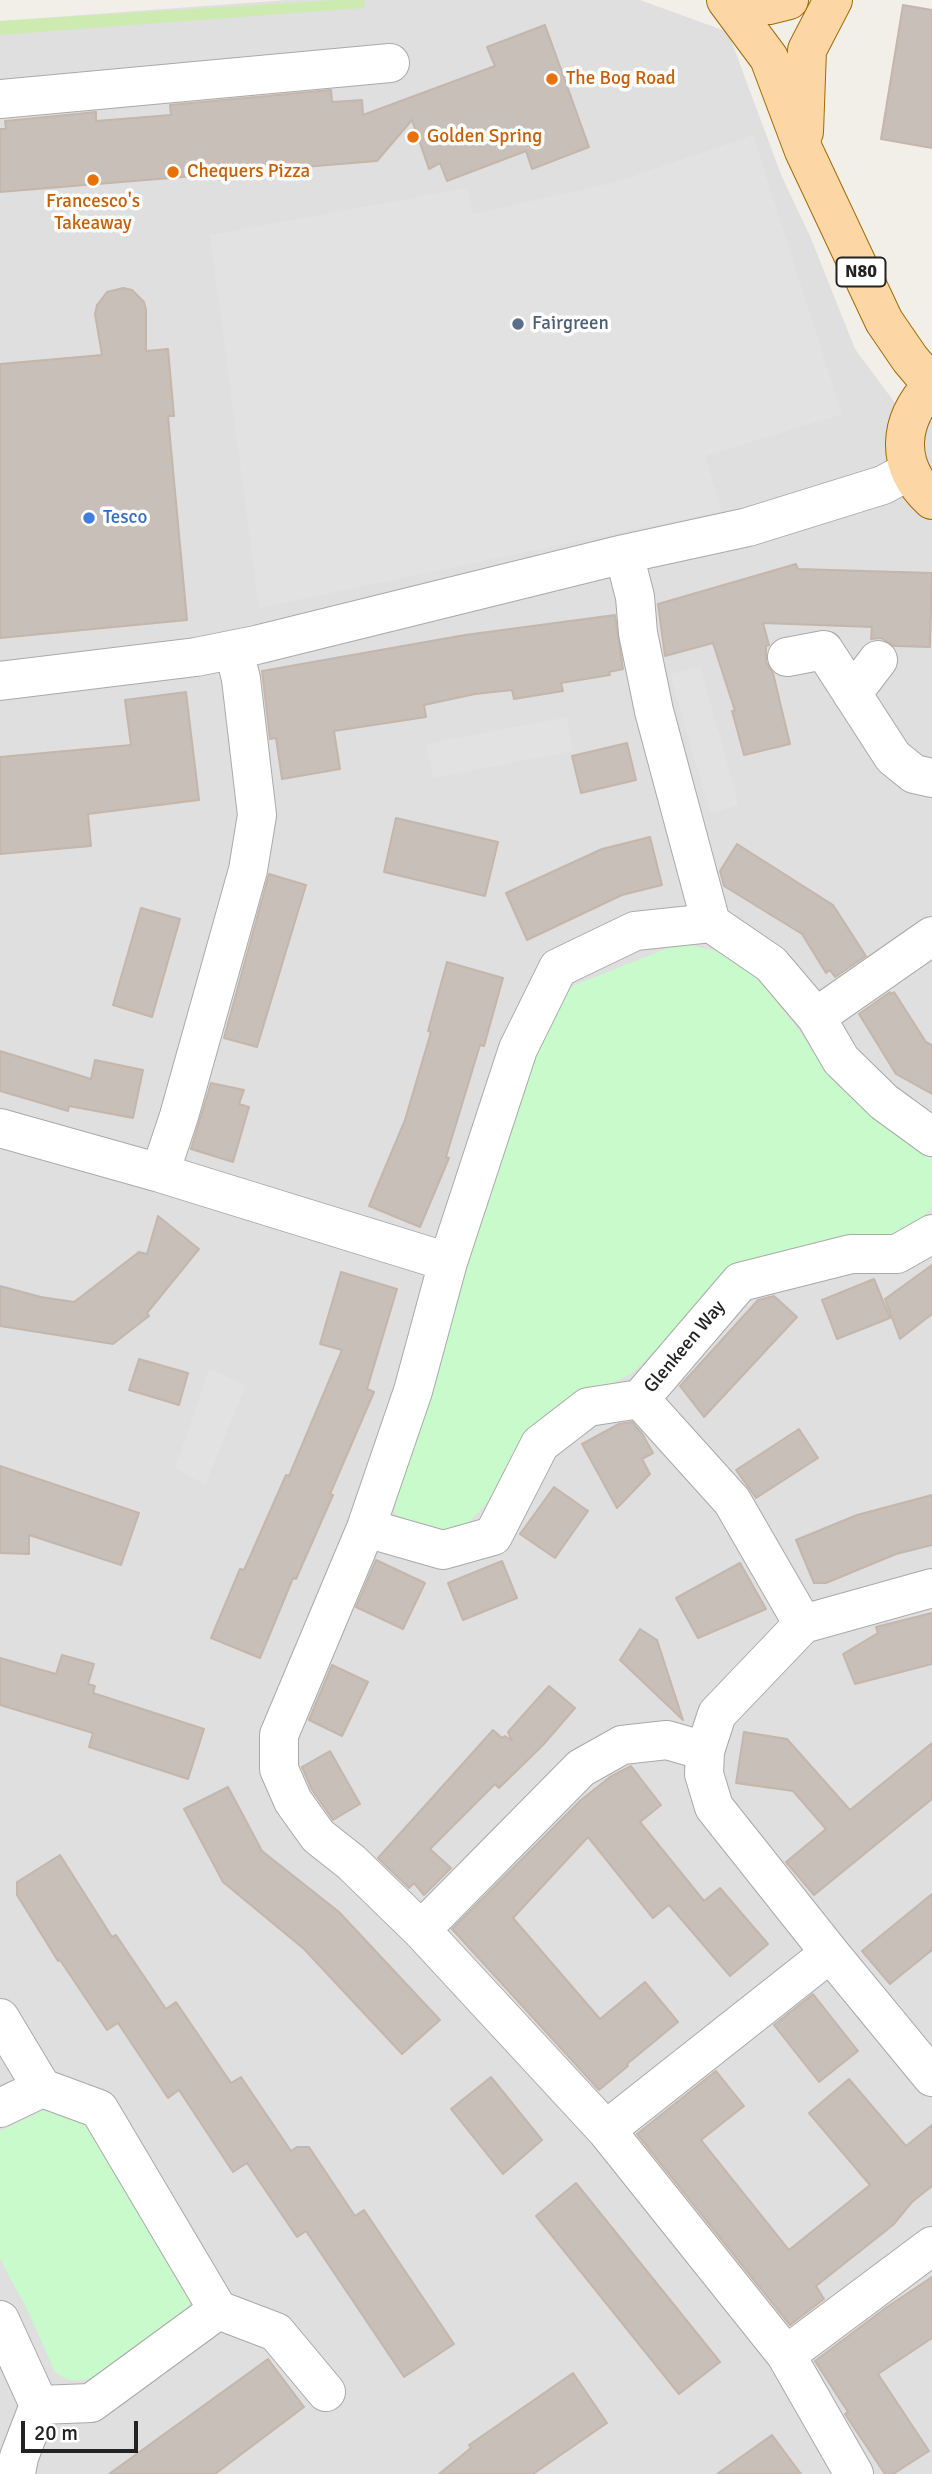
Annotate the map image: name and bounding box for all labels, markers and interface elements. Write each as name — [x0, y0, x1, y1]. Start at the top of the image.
place label: The Bog Road — [566, 68, 676, 90]
marker: The Bog Road — [544, 71, 560, 87]
place label: Golden Spring — [427, 126, 542, 148]
marker: Golden Spring — [405, 129, 421, 145]
place label: Chequers Pizza — [187, 161, 310, 183]
marker: Chequers Pizza — [165, 164, 181, 180]
marker: Francesco's Takeaway — [85, 172, 101, 188]
place label: Francesco's Takeaway — [46, 191, 140, 235]
road number: N80 — [836, 258, 886, 286]
place label: Fairgreen — [532, 313, 609, 335]
marker: Fairgreen — [510, 316, 526, 332]
place label: Tesco — [103, 507, 147, 529]
marker: Tesco — [81, 510, 97, 526]
street label: Glenkeen Way — [640, 1296, 730, 1398]
scale bar — [24, 2408, 142, 2452]
text: 20 m — [34, 2420, 78, 2446]

